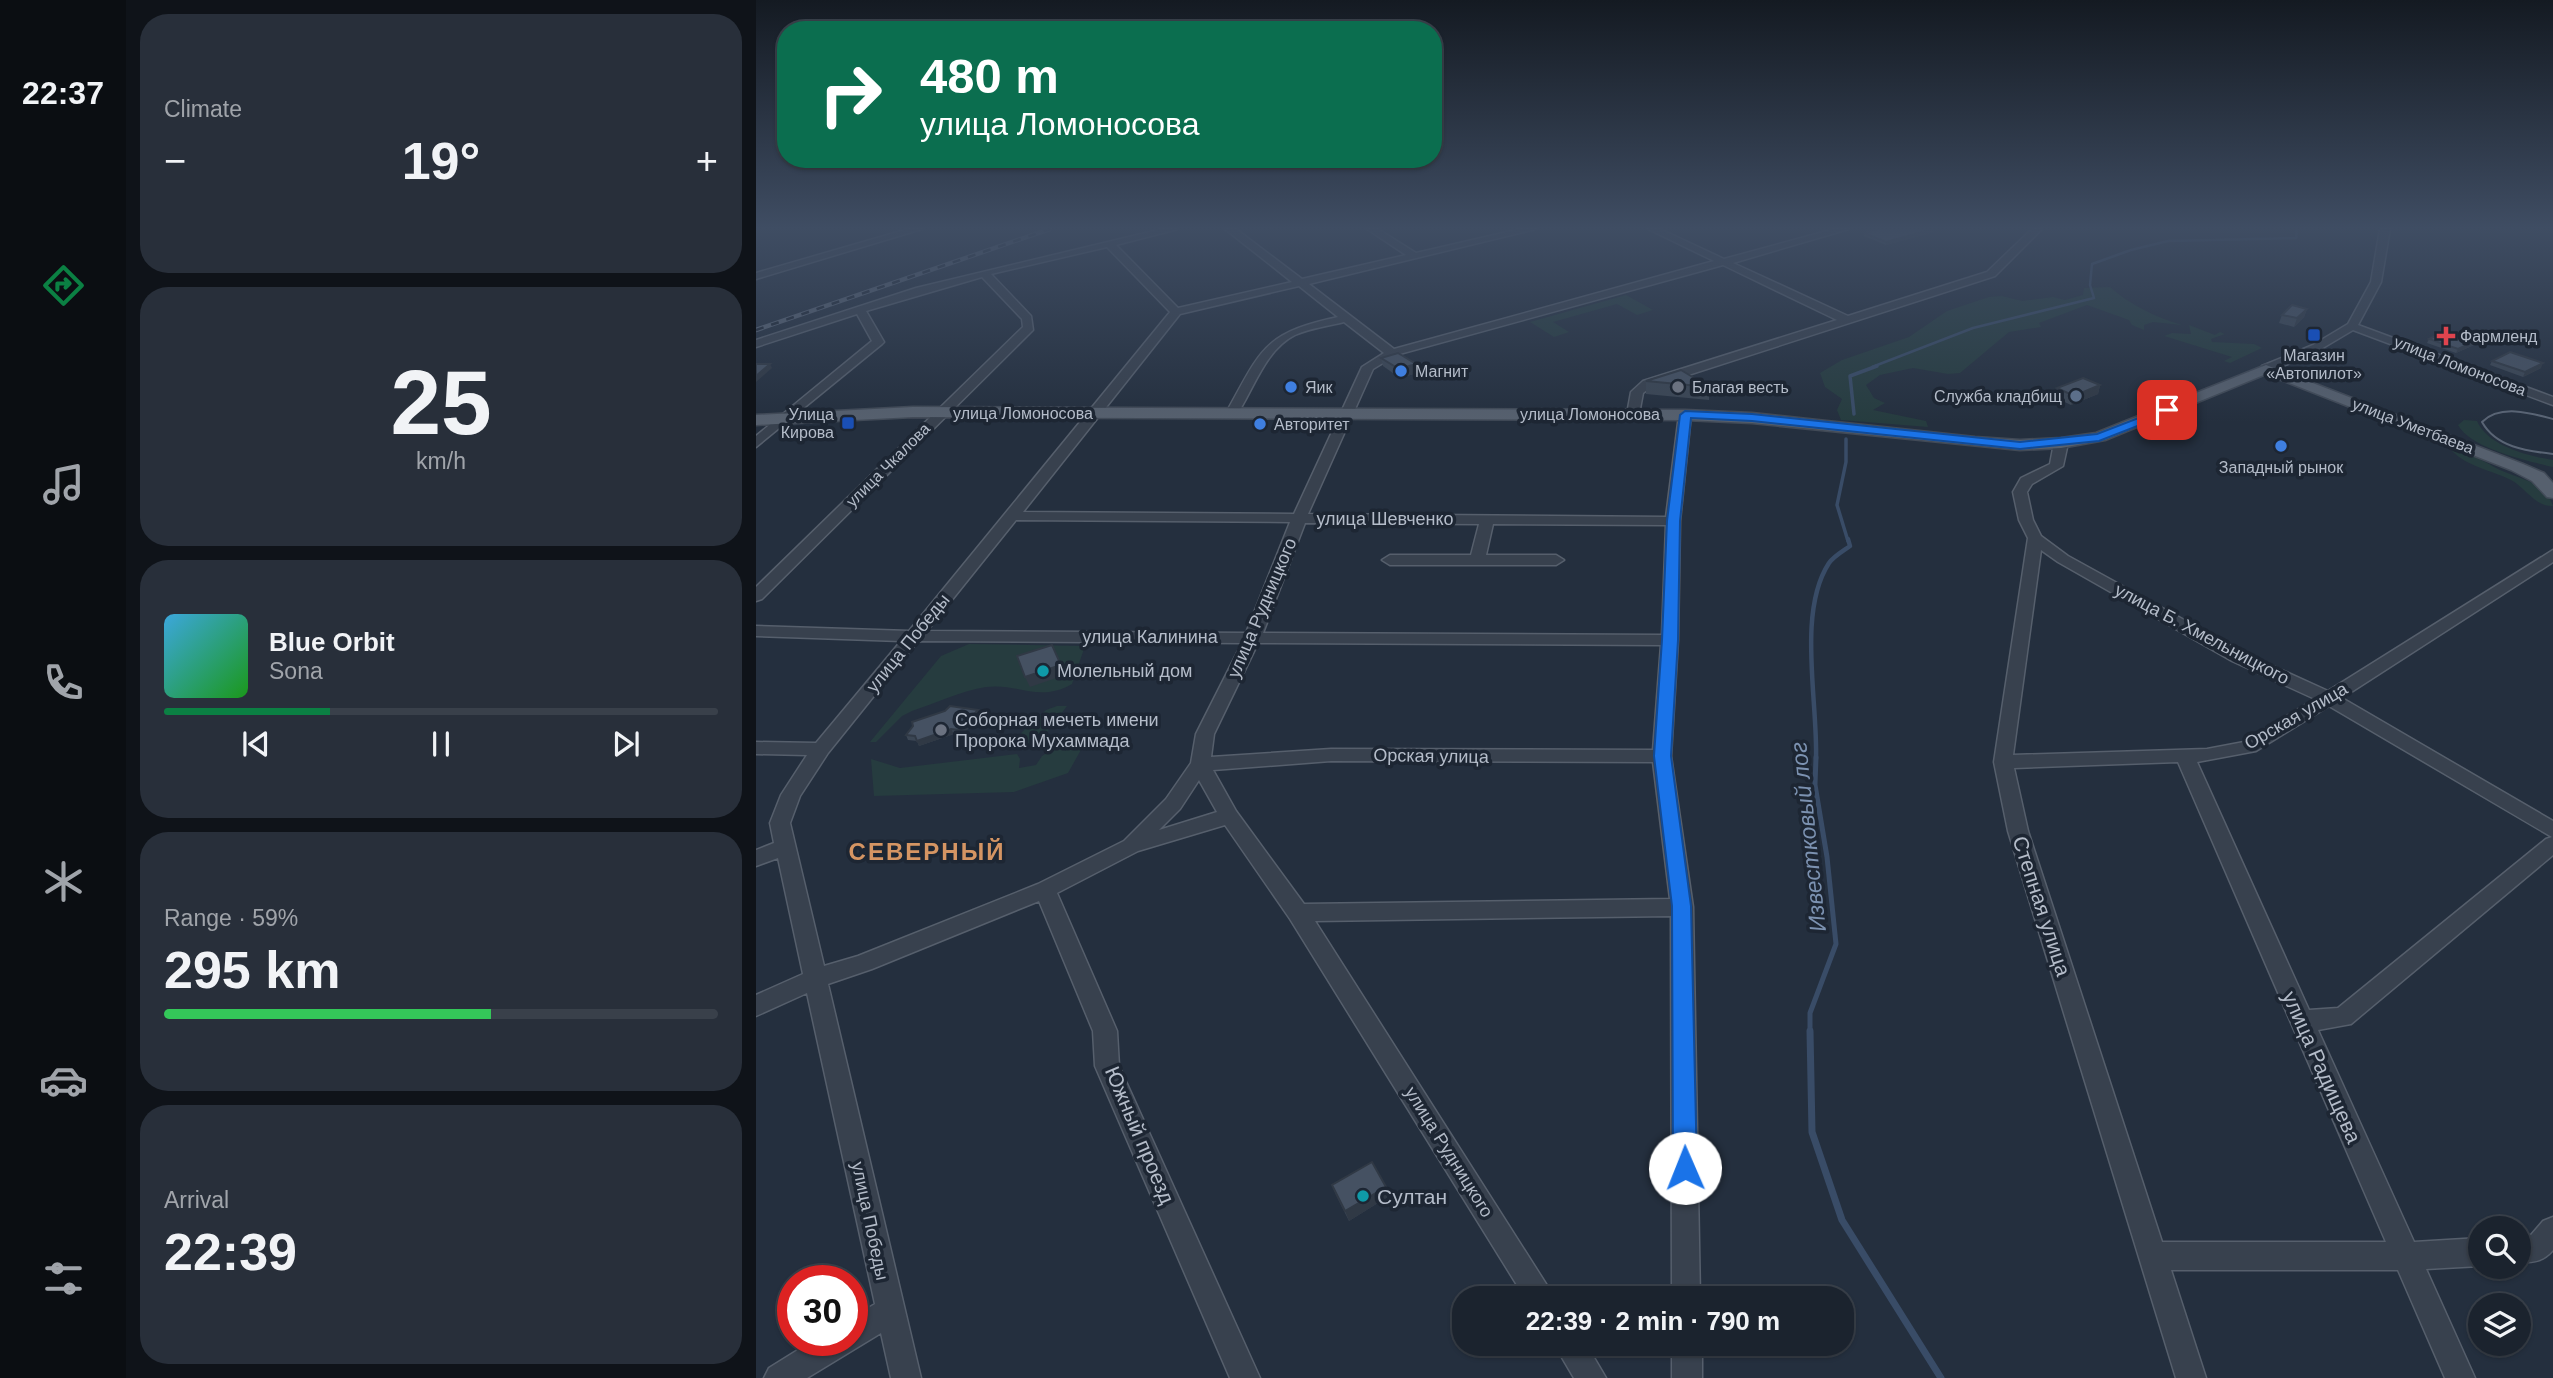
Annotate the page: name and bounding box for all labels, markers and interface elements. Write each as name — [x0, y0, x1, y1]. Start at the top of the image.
icon: right — [805, 49, 896, 140]
text: 480 m — [920, 49, 1059, 103]
text: 22:37 — [22, 75, 104, 111]
text: Climate — [164, 96, 242, 122]
text: улица Ломоносова — [920, 106, 1200, 142]
text: 19° — [402, 132, 480, 190]
text: − — [164, 140, 186, 182]
text: + — [696, 140, 718, 182]
icon: directions — [39, 261, 88, 310]
marker: Магазин «Автопилот» — [2306, 327, 2322, 343]
marker: Фармленд — [2438, 328, 2454, 344]
place label: Фармленд — [2460, 328, 2538, 345]
street label: улица Ломоносова — [2392, 333, 2528, 399]
place label: Магазин «Автопилот» — [2266, 347, 2362, 382]
text: 25 — [390, 352, 492, 453]
marker: Магнит — [1393, 363, 1409, 379]
place label: Магнит — [1415, 363, 1469, 380]
marker: Яик — [1283, 379, 1299, 395]
place label: Яик — [1305, 379, 1333, 396]
marker: Благая весть — [1670, 379, 1686, 395]
place label: Благая весть — [1692, 379, 1789, 396]
pin — [2137, 380, 2197, 440]
place label: Служба кладбищ — [1934, 388, 2062, 405]
marker: Служба кладбищ — [2068, 388, 2084, 404]
icon: arrive — [2148, 391, 2186, 429]
street label: улица Уметбаева — [2350, 395, 2476, 457]
street label: улица Ломоносова — [953, 405, 1093, 422]
place label: Улица Кирова — [781, 406, 834, 441]
street label: улица Ломоносова — [1520, 406, 1660, 423]
marker: Улица Кирова — [840, 415, 856, 431]
marker: Авторитет — [1252, 416, 1268, 432]
place label: Авторитет — [1274, 416, 1350, 433]
street label: улица Чкалова — [843, 420, 933, 510]
marker: Западный рынок — [2273, 438, 2289, 454]
text: km/h — [416, 448, 466, 474]
place label: Западный рынок — [2219, 459, 2344, 476]
icon: music — [39, 460, 88, 509]
street label: улица Шевченко — [1316, 509, 1454, 529]
street label: улица Рудницкого — [1223, 535, 1301, 681]
street label: улица Б. Хмельницкого — [2111, 580, 2293, 688]
street label: улица Победы — [862, 590, 954, 696]
text: Blue Orbit — [269, 627, 395, 657]
street label: улица Калинина — [1082, 627, 1219, 647]
icon: phone — [39, 658, 88, 707]
text: Sona — [269, 658, 323, 684]
place label: Молельный дом — [1057, 661, 1192, 681]
marker: Молельный дом — [1035, 663, 1051, 679]
street label: Орская улица — [2241, 678, 2352, 754]
place label: Соборная мечеть имени Пророка Мухаммада — [955, 710, 1159, 751]
marker: Соборная мечеть имени Пророка Мухаммада — [933, 722, 949, 738]
icon: previous — [237, 725, 275, 763]
icon: pause — [422, 725, 460, 763]
icon: next — [607, 725, 645, 763]
water label: Известковый лог — [1785, 741, 1831, 933]
street label: Орская улица — [1373, 745, 1490, 767]
street label: Степная улица — [2009, 833, 2076, 979]
district label: СЕВЕРНЫЙ — [849, 838, 1005, 865]
icon: climate — [39, 857, 88, 906]
text: Range · 59% — [164, 905, 298, 931]
text: 295 km — [164, 941, 340, 999]
street label: улица Радищева — [2278, 987, 2366, 1147]
icon: car — [39, 1056, 88, 1105]
street label: Южный проезд — [1101, 1063, 1179, 1207]
street label: улица Рудницкого — [1401, 1083, 1497, 1221]
position arrow — [1648, 1131, 1722, 1205]
street label: улица Победы — [848, 1160, 892, 1282]
place label: Султан — [1377, 1185, 1447, 1208]
text: Arrival — [164, 1187, 229, 1213]
marker: Султан — [1355, 1188, 1371, 1204]
map controls — [2468, 1216, 2531, 1356]
button: search — [2468, 1216, 2531, 1279]
text: 22:39 — [164, 1223, 297, 1281]
icon: filters — [39, 1254, 88, 1303]
speed limit sign: 30 — [777, 1265, 868, 1356]
button: layers — [2468, 1293, 2531, 1356]
text: 22:39 · 2 min · 790 m — [1526, 1306, 1780, 1336]

